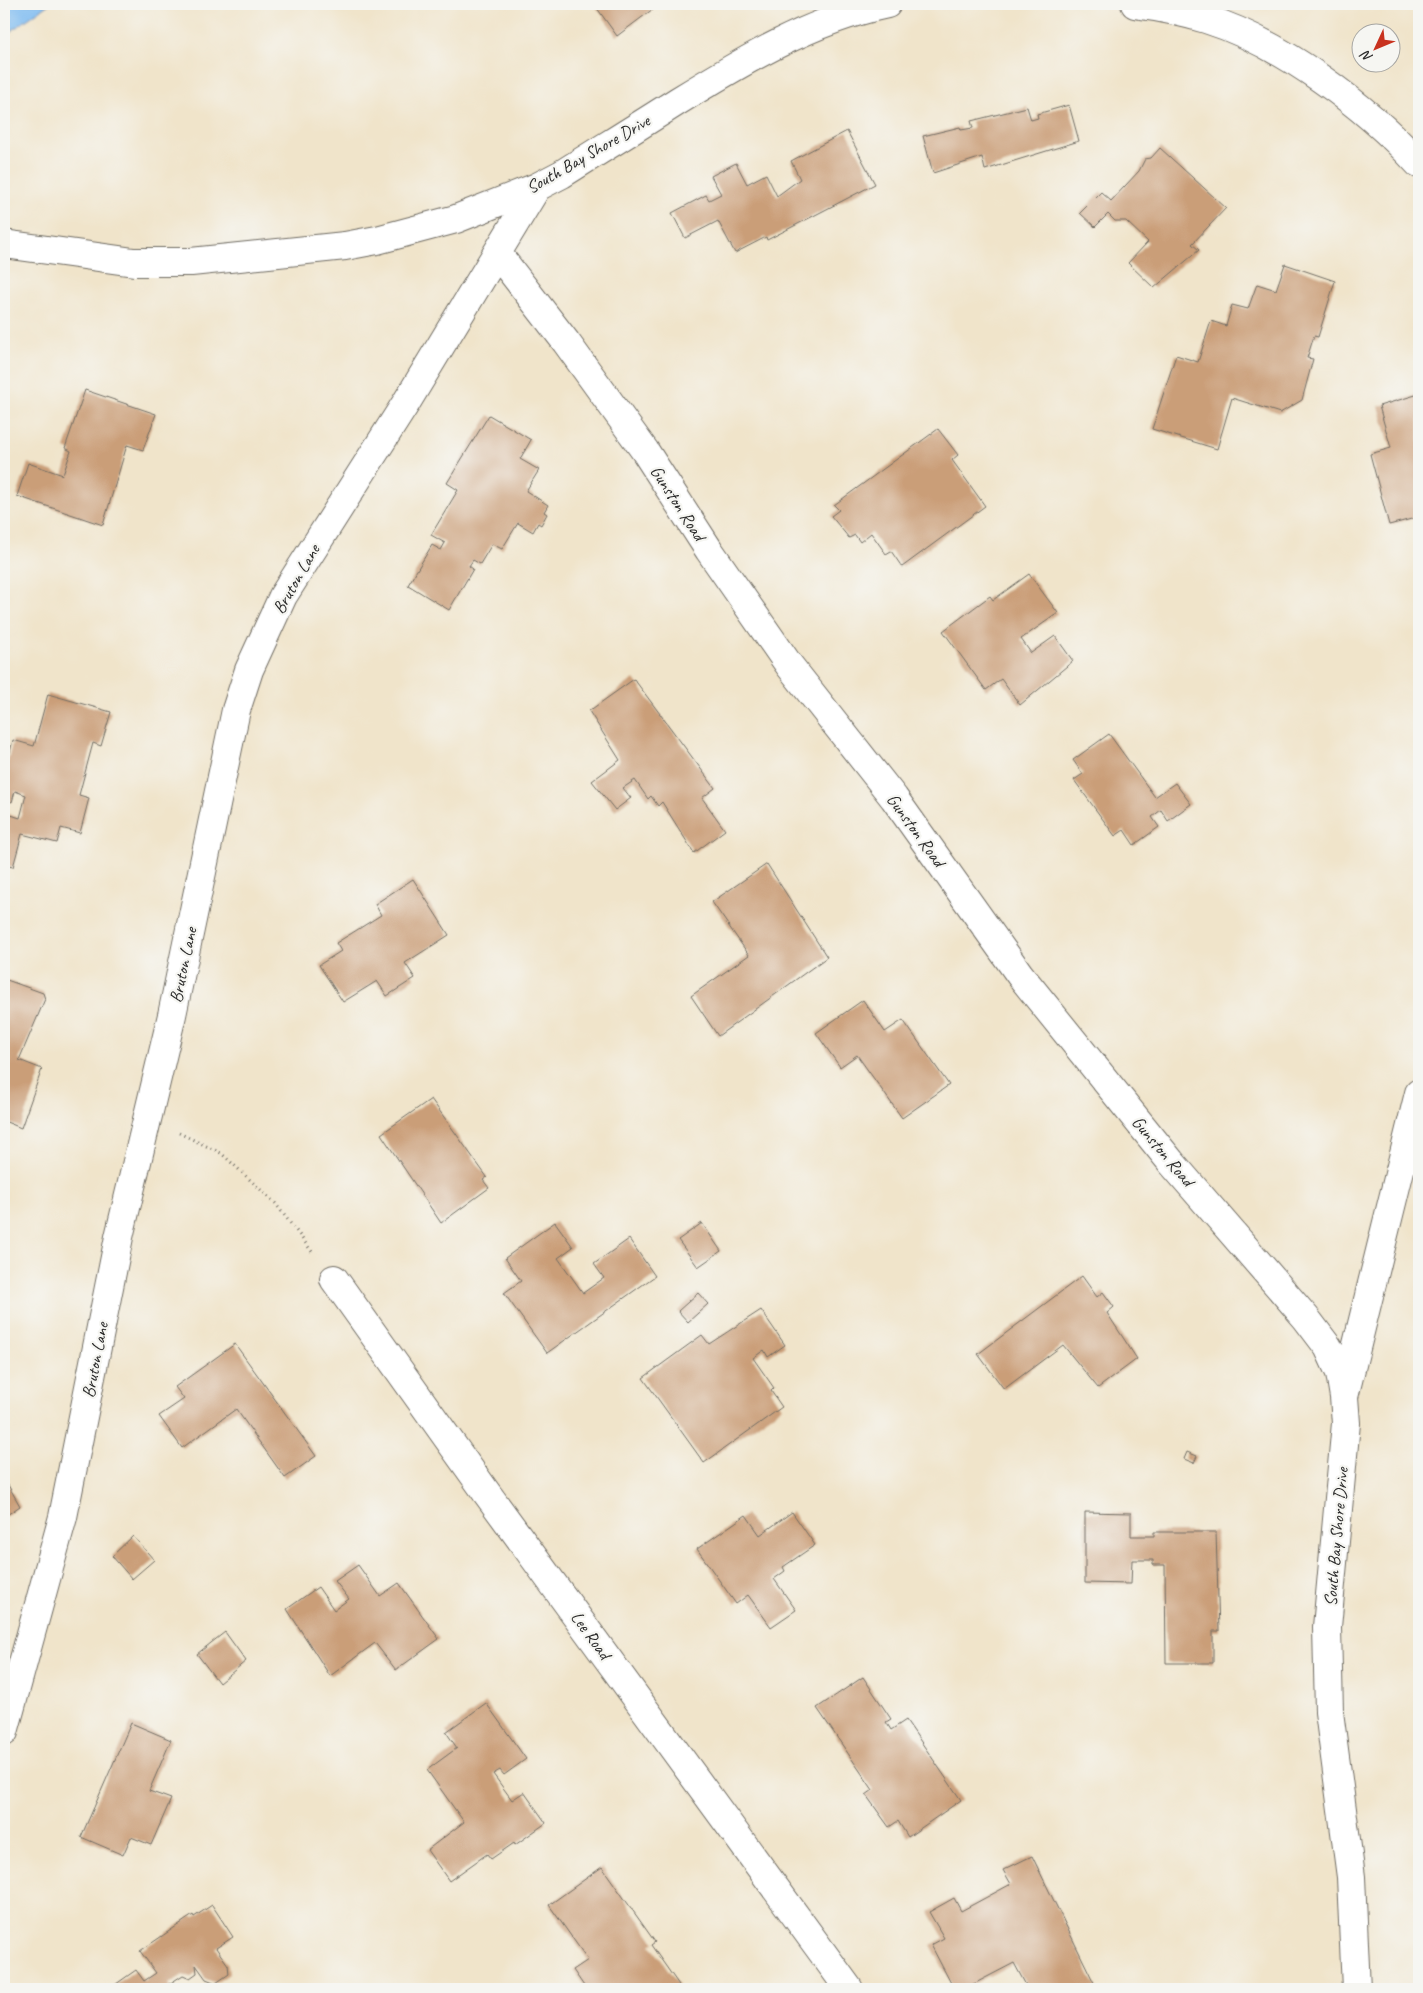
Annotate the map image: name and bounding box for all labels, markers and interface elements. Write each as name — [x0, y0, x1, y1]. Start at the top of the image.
north arrow — [1350, 22, 1400, 72]
text: N — [1356, 46, 1376, 66]
street label: South Bay Shore Drive — [522, 109, 655, 198]
street label: Gunston Road — [646, 461, 712, 547]
street label: Bruton Lane — [267, 539, 325, 618]
street label: Gunston Road — [882, 789, 952, 873]
street label: Bruton Lane — [164, 924, 202, 1005]
street label: Gunston Road — [1127, 1111, 1201, 1193]
street label: Bruton Lane — [77, 1319, 113, 1400]
street label: South Bay Shore Drive — [1319, 1466, 1353, 1607]
street label: Lee Road — [566, 1607, 617, 1666]

